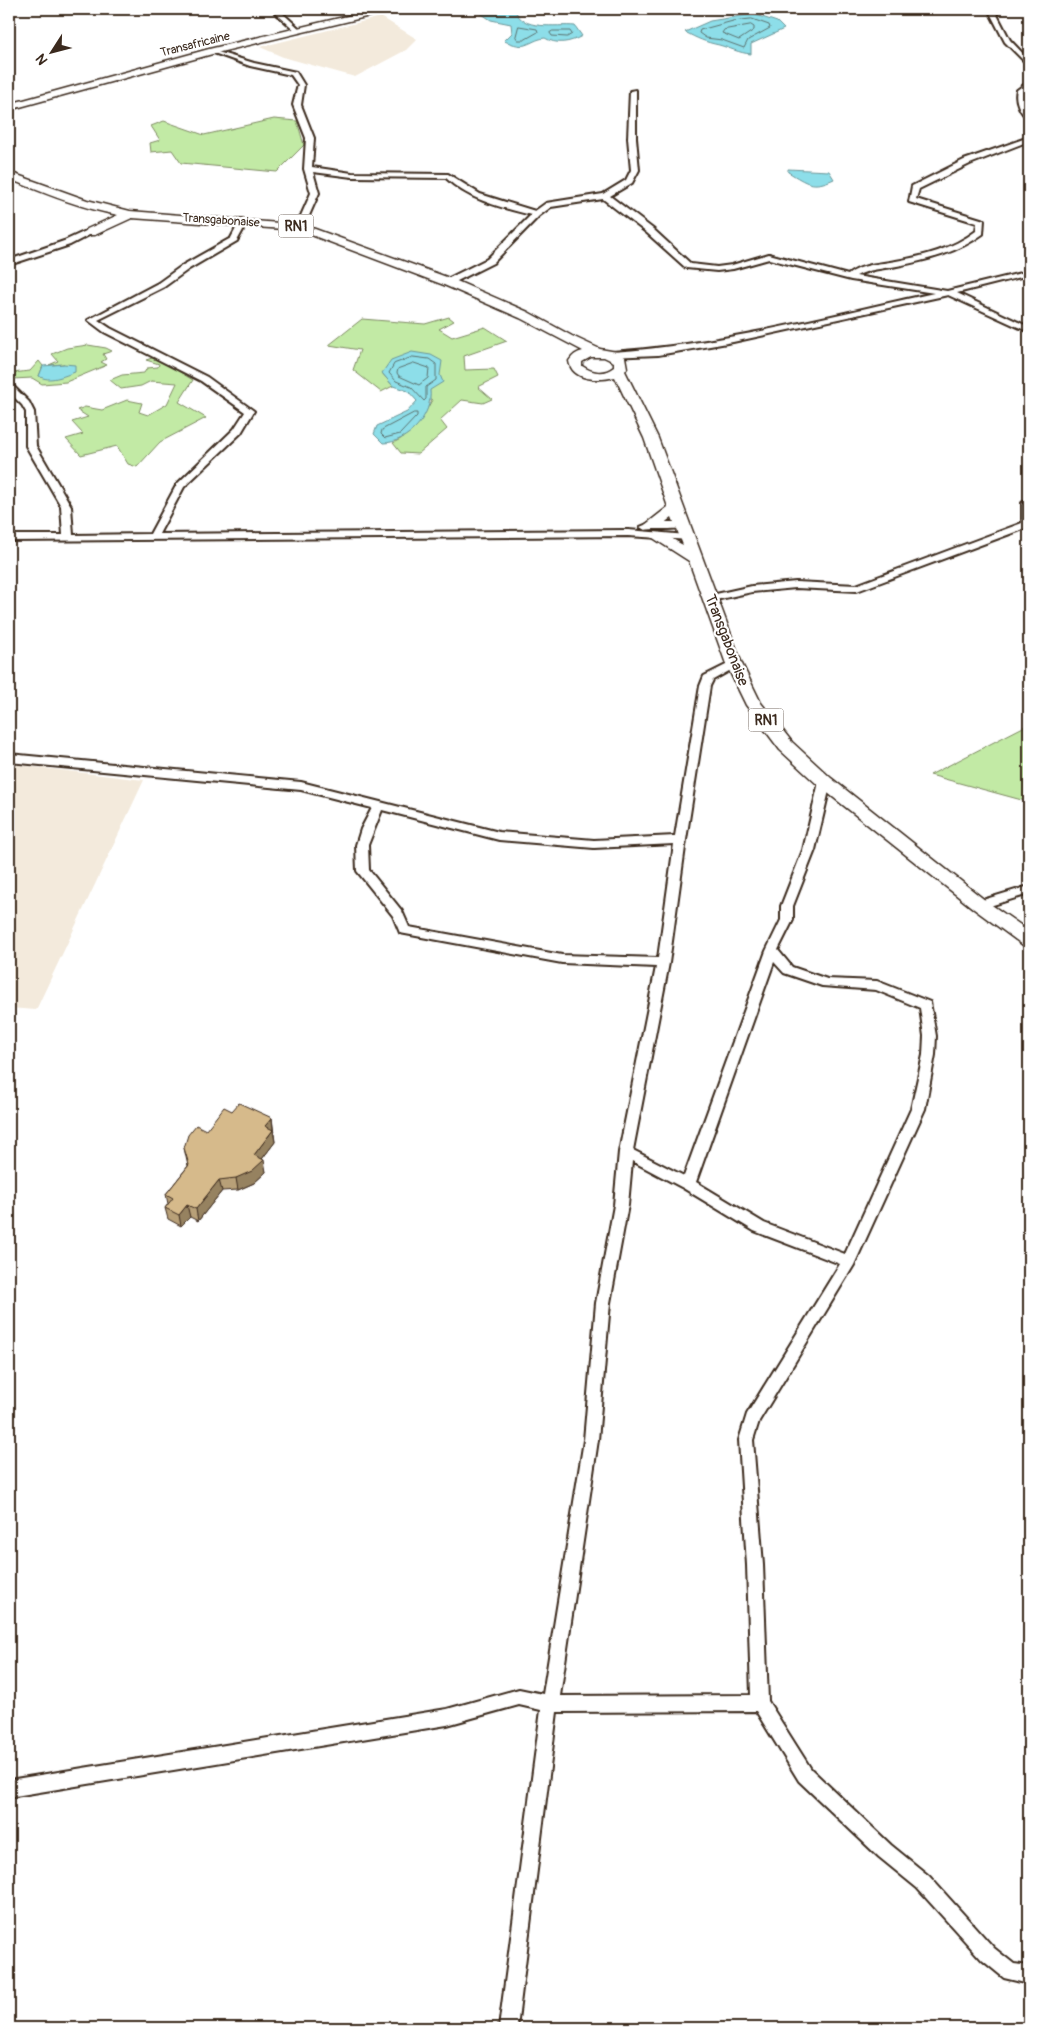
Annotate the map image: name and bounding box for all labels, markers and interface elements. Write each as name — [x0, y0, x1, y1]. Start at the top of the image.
north arrow — [28, 28, 78, 78]
street label: Transafricaine — [159, 29, 231, 60]
text: N — [32, 51, 52, 68]
street label: Transgabonaise — [182, 210, 260, 231]
road number: RN1 — [278, 215, 314, 238]
street label: Transgabonaise — [700, 592, 753, 689]
road number: RN1 — [748, 708, 784, 732]

